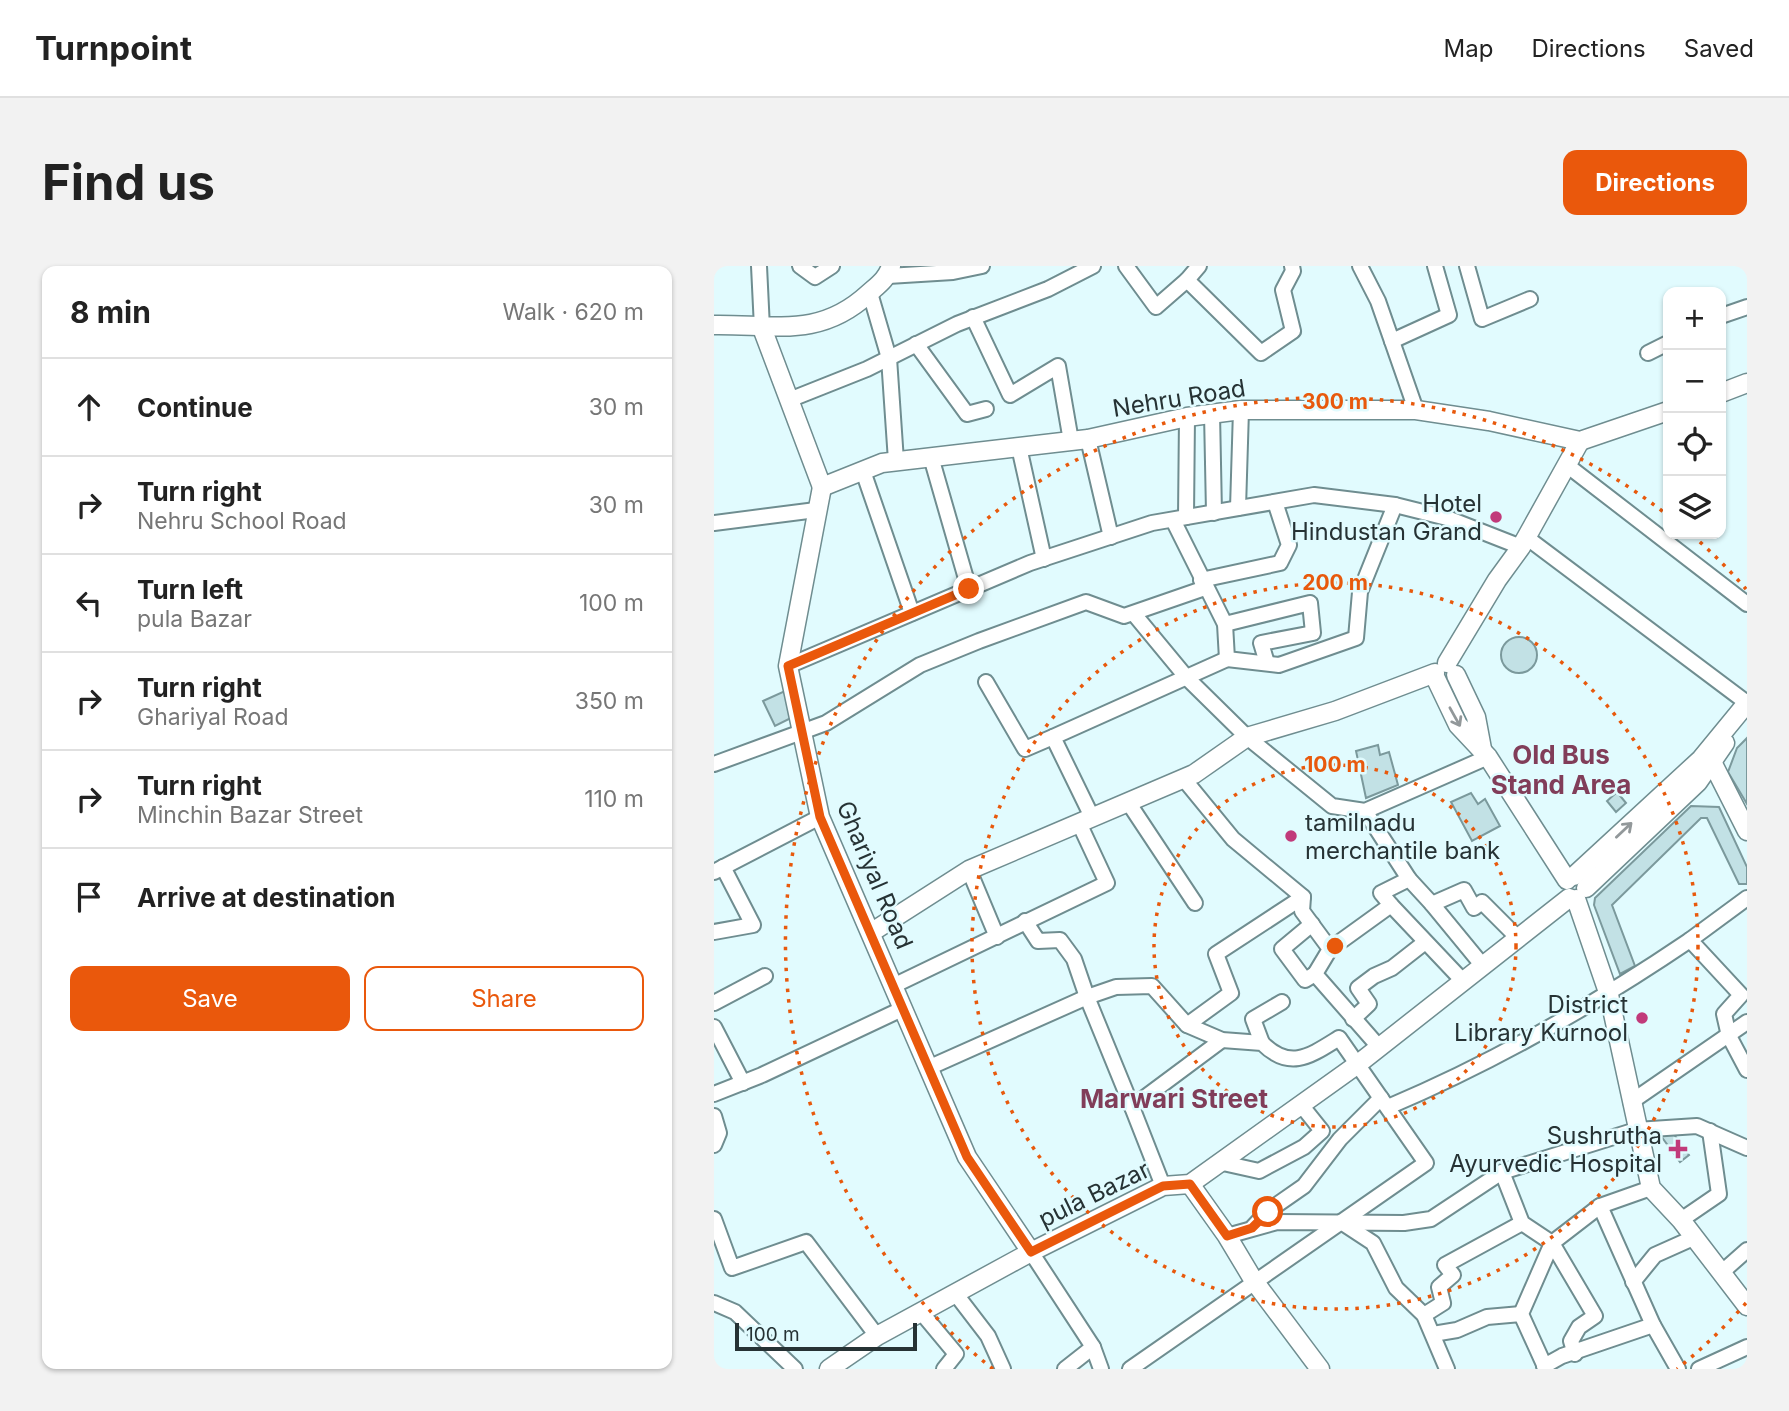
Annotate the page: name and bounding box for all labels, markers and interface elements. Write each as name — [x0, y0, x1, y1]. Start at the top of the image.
text: Turnpoint — [35, 28, 192, 68]
text: Map — [1444, 34, 1493, 63]
text: Directions — [1531, 34, 1646, 63]
text: Saved — [1684, 34, 1754, 63]
button: Directions — [1563, 150, 1747, 215]
text: Find us — [42, 153, 215, 212]
map controls — [1663, 287, 1726, 539]
button: + — [1663, 287, 1726, 350]
text: 8 min — [70, 294, 151, 330]
text: Walk · 620 m — [502, 298, 644, 326]
button: − — [1663, 350, 1726, 413]
street label: Nehru Road — [1110, 373, 1248, 423]
icon: ahead — [70, 388, 108, 426]
text: 300 m — [1302, 389, 1368, 414]
text: Continue — [137, 392, 253, 423]
text: 30 m — [589, 393, 644, 421]
button: locate — [1663, 413, 1726, 476]
text: Turn right — [137, 476, 262, 507]
button: layers — [1663, 476, 1726, 539]
icon: right — [70, 486, 108, 524]
place label: Hotel Hindustan Grand — [1291, 489, 1482, 546]
text: 30 m — [589, 491, 644, 519]
text: Nehru School Road — [137, 507, 347, 535]
marker: Hotel Hindustan Grand — [1488, 509, 1504, 525]
text: 200 m — [1302, 570, 1368, 595]
route end — [953, 573, 984, 604]
text: Turn left — [137, 574, 243, 605]
icon: left — [70, 584, 108, 622]
text: 100 m — [579, 589, 644, 617]
text: pula Bazar — [137, 605, 252, 633]
text: Turn right — [137, 672, 262, 703]
icon: right — [70, 682, 108, 720]
text: 350 m — [575, 687, 644, 715]
text: Ghariyal Road — [137, 703, 289, 731]
one-way arrow — [1448, 706, 1462, 726]
district label: Old Bus Stand Area — [1491, 739, 1631, 800]
text: 100 m — [1304, 752, 1366, 777]
text: Turn right — [137, 770, 262, 801]
icon: right — [70, 780, 108, 818]
text: 110 m — [584, 785, 644, 813]
street label: Ghariyal Road — [831, 797, 919, 953]
text: Minchin Bazar Street — [137, 801, 363, 829]
place label: tamilnadu merchantile bank — [1305, 808, 1500, 865]
one-way arrow — [1615, 822, 1633, 838]
marker: tamilnadu merchantile bank — [1283, 828, 1299, 844]
icon: arrive — [70, 878, 108, 916]
text: Arrive at destination — [137, 882, 396, 913]
centre of rings — [1323, 934, 1347, 958]
button: Save — [70, 966, 350, 1031]
button: Share — [364, 966, 644, 1031]
place label: District Library Kurnool — [1454, 990, 1628, 1047]
marker: District Library Kurnool — [1634, 1010, 1650, 1026]
district label: Marwari Street — [1080, 1083, 1269, 1114]
place label: Sushrutha Ayurvedic Hospital — [1449, 1121, 1662, 1178]
marker: Sushrutha Ayurvedic Hospital — [1668, 1139, 1688, 1159]
street label: pula Bazar — [1034, 1155, 1154, 1233]
route start — [1252, 1196, 1283, 1227]
scale bar — [735, 1320, 917, 1352]
text: 100 m — [746, 1323, 800, 1346]

